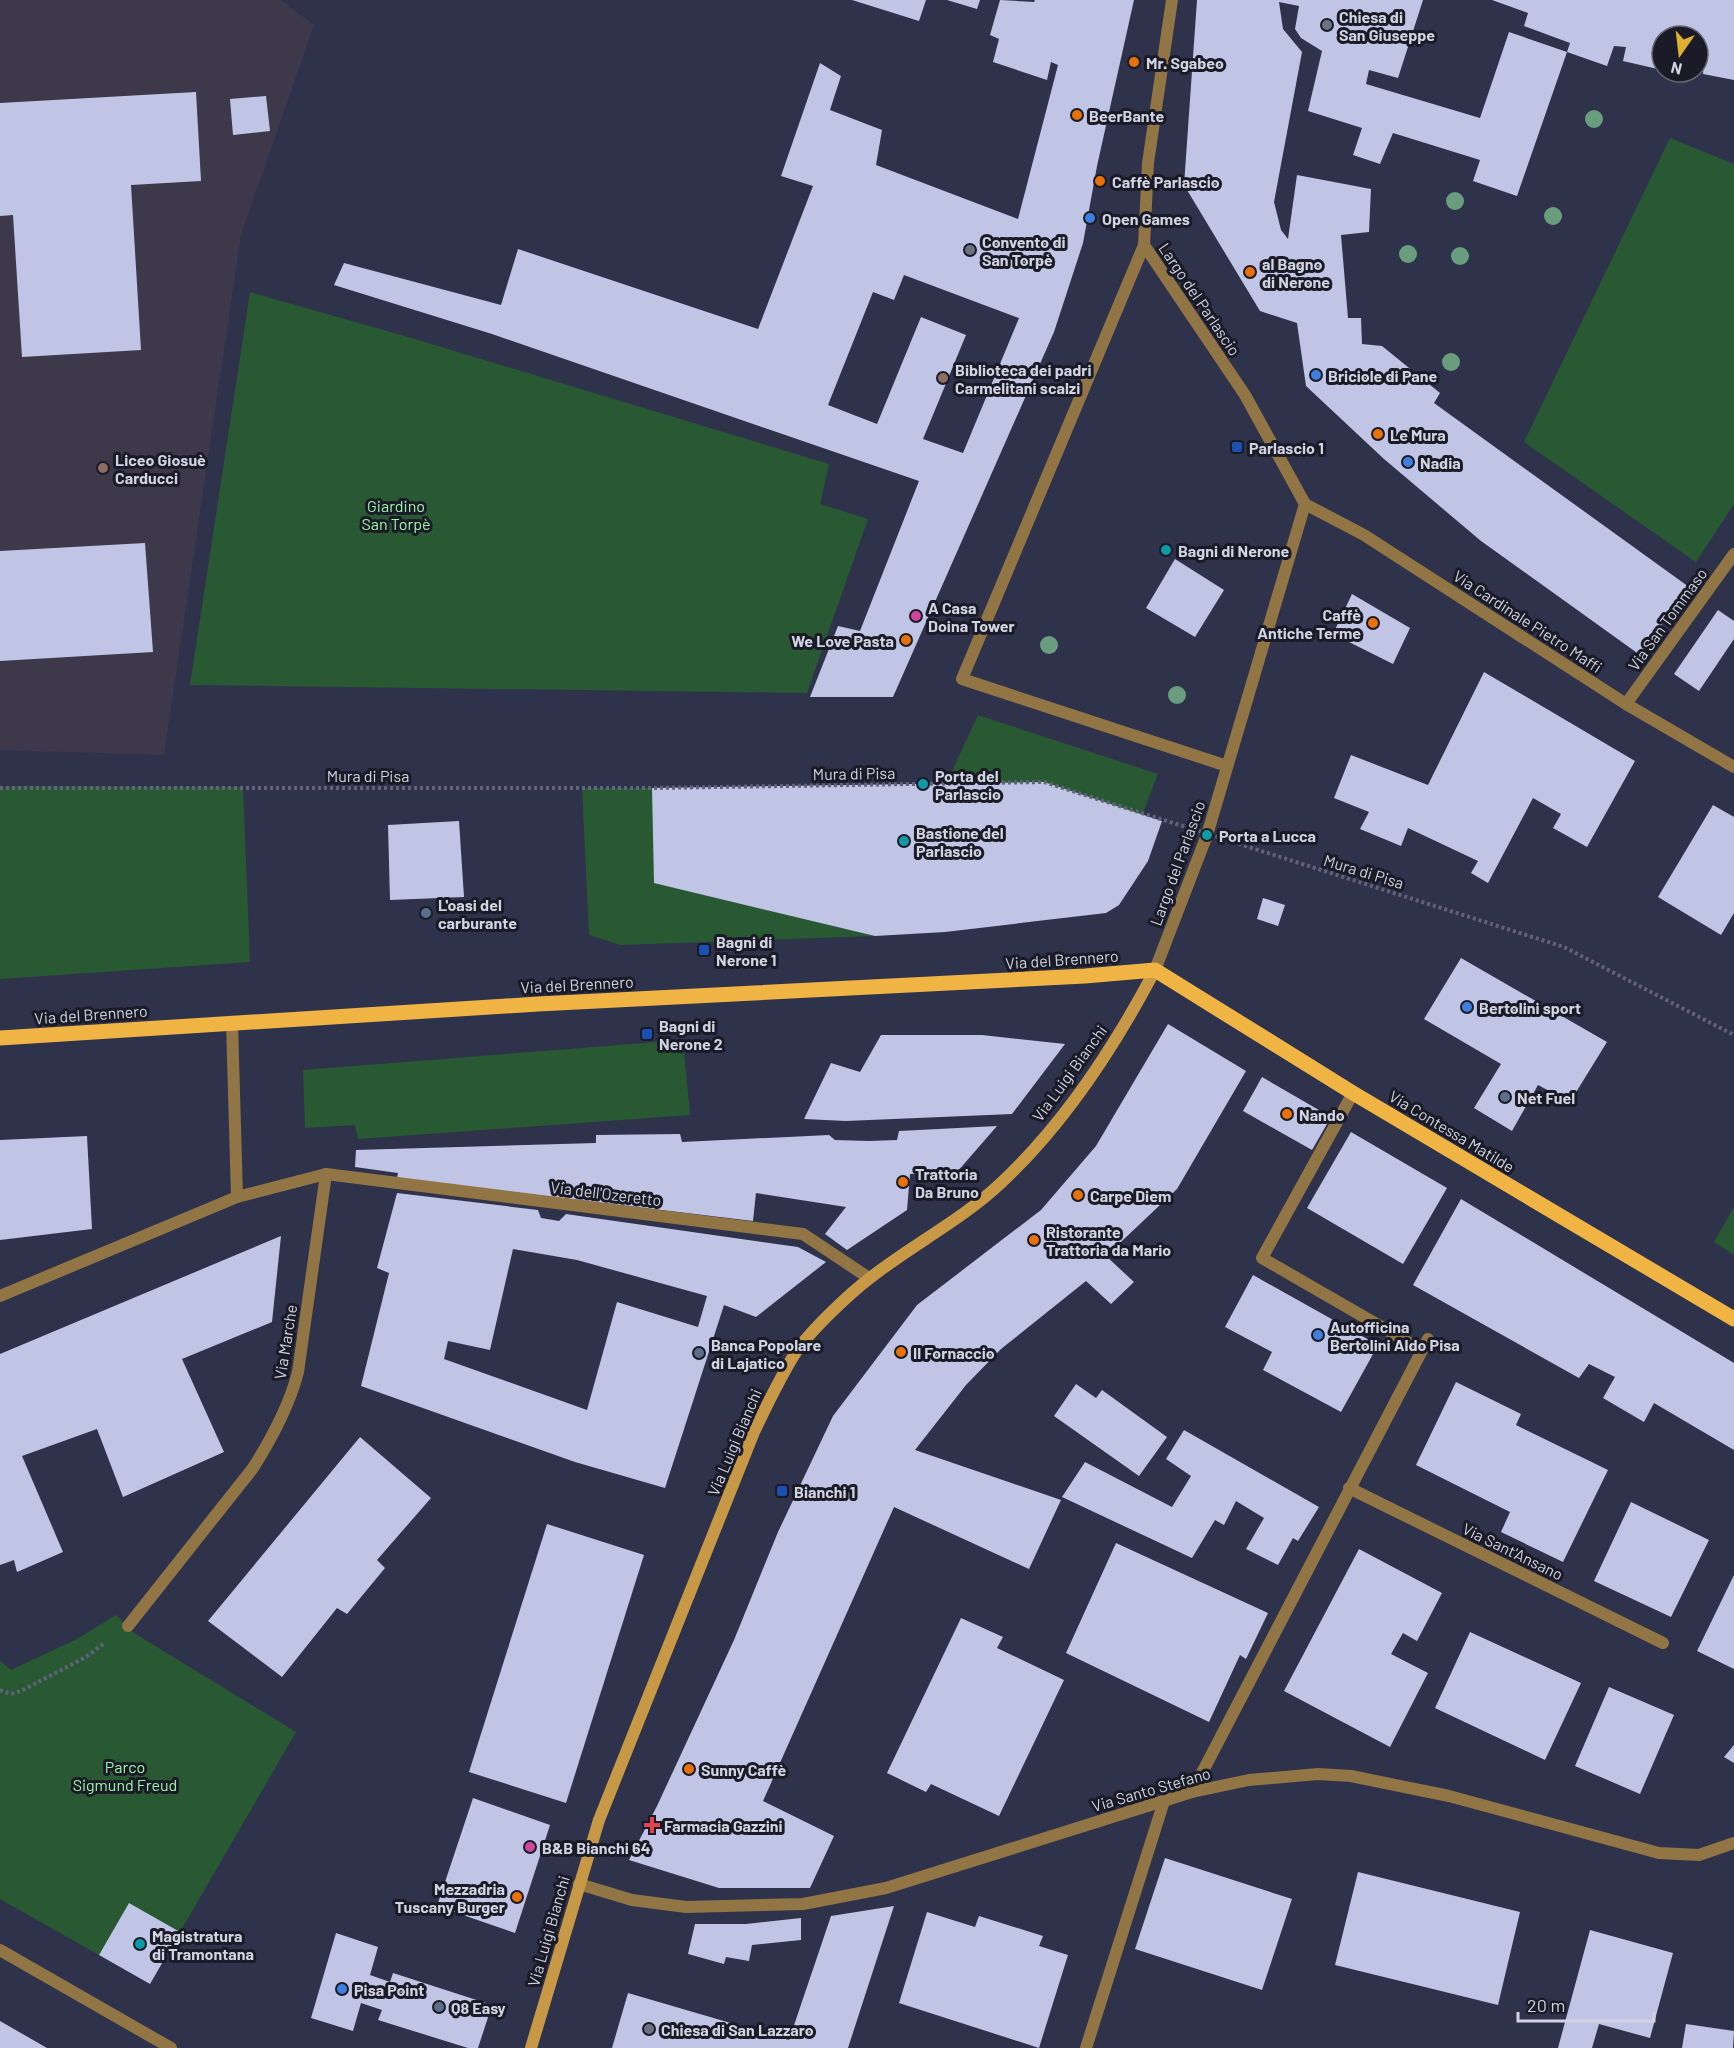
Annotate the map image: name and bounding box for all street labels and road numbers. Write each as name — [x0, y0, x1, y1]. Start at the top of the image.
street label: Largo del Parlascio — [1155, 239, 1245, 359]
street label: Via San Tommaso — [1623, 564, 1711, 674]
street label: Via Cardinale Pietro Maffi — [1450, 566, 1606, 676]
street label: Mura di Pisa — [813, 763, 895, 783]
street label: Mura di Pisa — [327, 766, 409, 785]
street label: Largo del Parlascio — [1146, 798, 1208, 928]
street label: Mura di Pisa — [1322, 850, 1406, 892]
street label: Via del Brennero — [1005, 946, 1119, 972]
street label: Via del Brennero — [520, 972, 634, 996]
street label: Via del Brennero — [34, 1001, 148, 1027]
street label: Via Luigi Bianchi — [1028, 1021, 1110, 1125]
street label: Via Contessa Matilde — [1386, 1086, 1518, 1176]
street label: Via dell'Ozeretto — [550, 1177, 662, 1209]
street label: Via Marche — [270, 1303, 300, 1381]
street label: Via Luigi Bianchi — [703, 1386, 765, 1498]
street label: Via Sant'Ansano — [1460, 1518, 1566, 1584]
street label: Via Santo Stefano — [1089, 1763, 1213, 1815]
street label: Via Luigi Bianchi — [523, 1873, 573, 1989]

